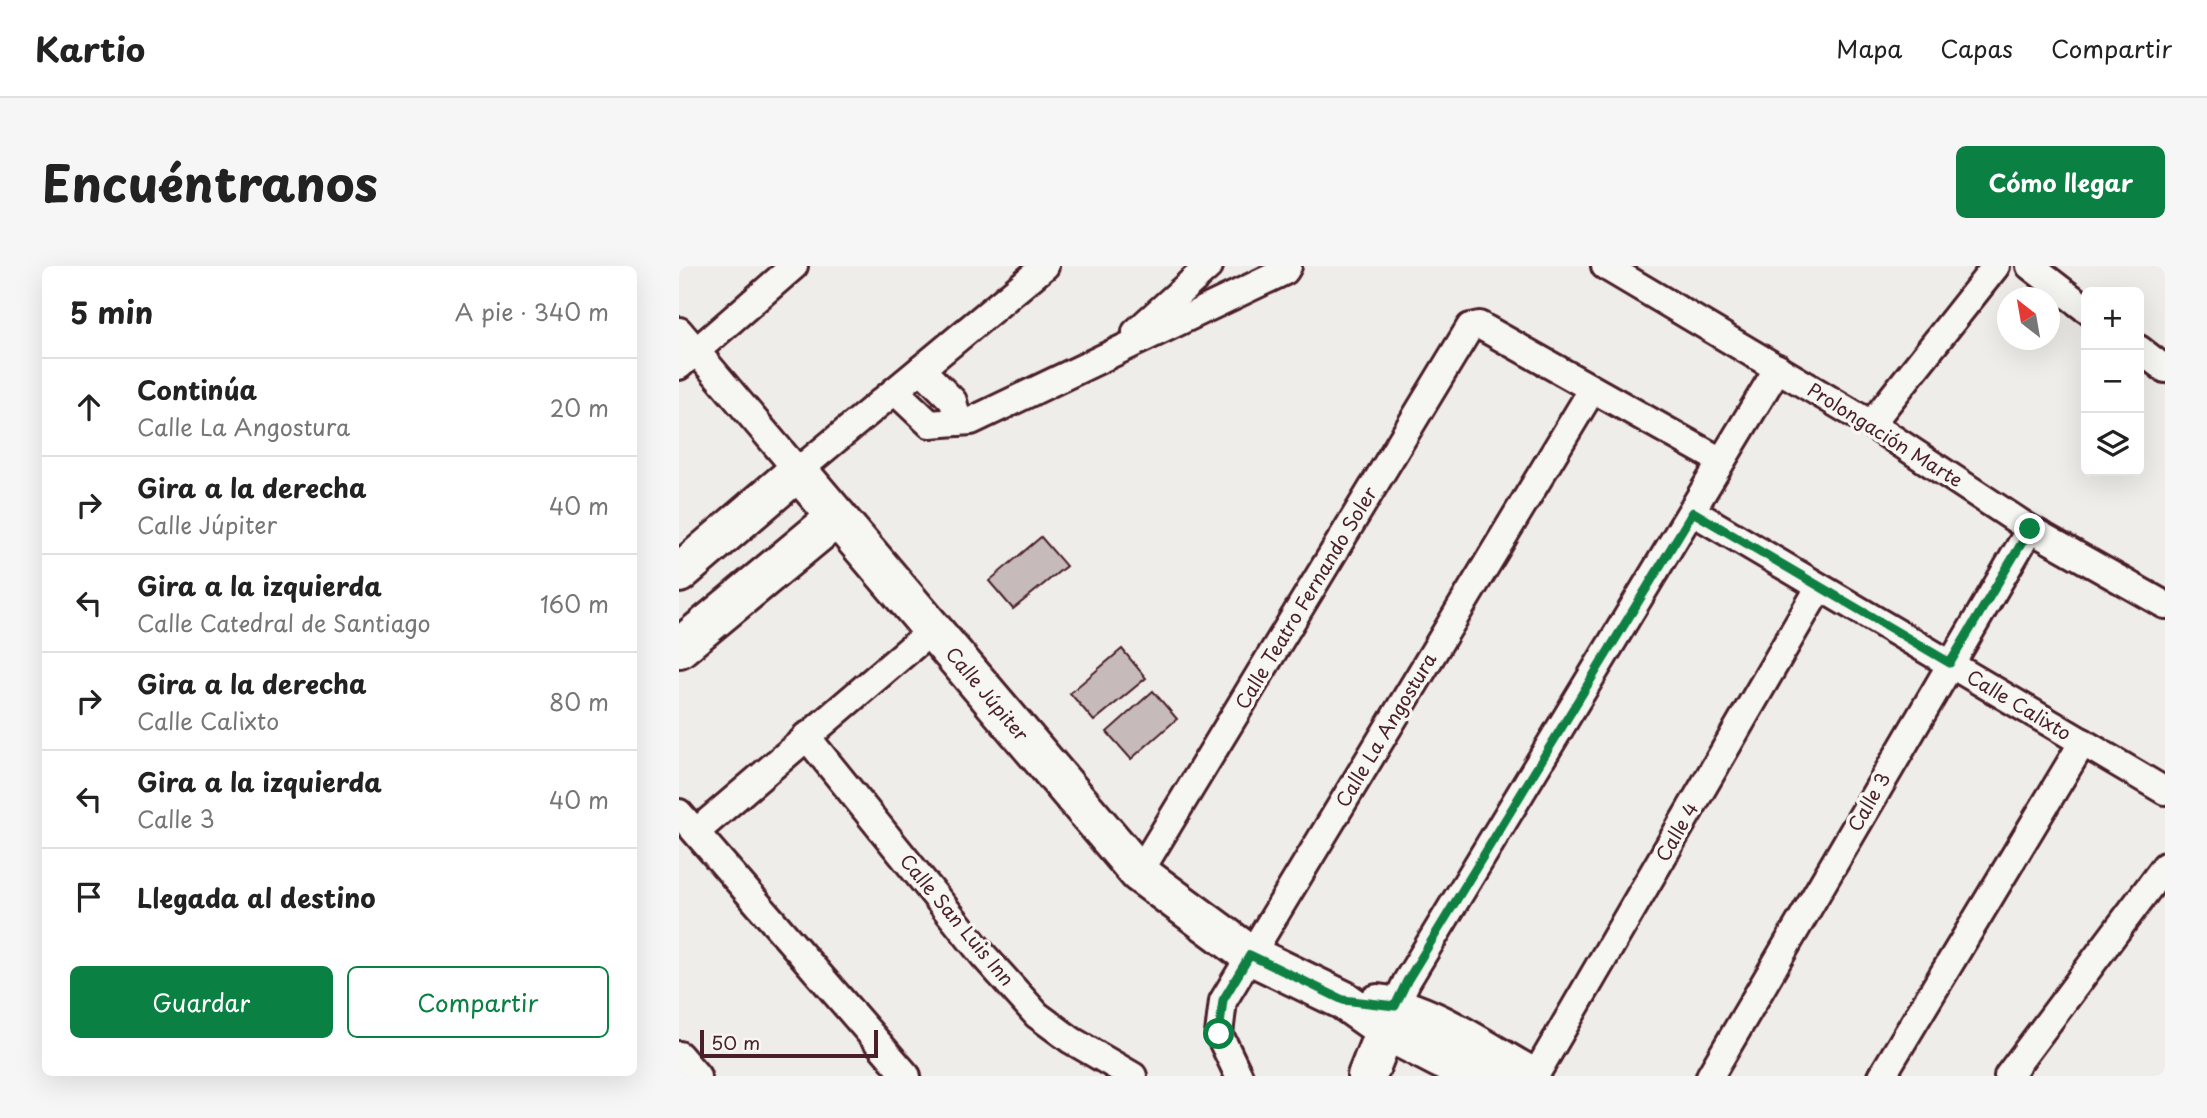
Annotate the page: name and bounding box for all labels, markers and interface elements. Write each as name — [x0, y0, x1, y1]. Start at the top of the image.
text: Kartio — [35, 23, 145, 73]
text: Mapa — [1836, 30, 1902, 66]
text: Capas — [1940, 30, 2013, 66]
text: Compartir — [2051, 30, 2172, 66]
text: Encuéntranos — [42, 145, 378, 219]
button: Cómo llegar — [1956, 146, 2165, 218]
north arrow — [1997, 287, 2060, 350]
map controls — [2081, 287, 2144, 476]
button: + — [2081, 287, 2144, 350]
text: 5 min — [70, 289, 153, 334]
text: A pie · 340 m — [455, 294, 609, 329]
button: − — [2081, 350, 2144, 413]
text: Continúa — [137, 370, 257, 409]
street label: Prolongación Marte — [1802, 375, 1969, 493]
icon: ahead — [70, 388, 108, 426]
text: 20 m — [550, 390, 609, 425]
text: Calle La Angostura — [137, 409, 350, 444]
button: layers — [2081, 413, 2144, 476]
text: Gira a la derecha — [137, 468, 367, 507]
street label: Calle Teatro Fernando Soler — [1227, 481, 1383, 714]
icon: right — [70, 486, 108, 524]
text: 40 m — [549, 488, 609, 523]
text: Calle Júpiter — [137, 507, 277, 542]
route end — [2014, 513, 2045, 544]
text: Gira a la izquierda — [137, 566, 382, 605]
icon: left — [70, 584, 108, 622]
text: 160 m — [540, 586, 609, 621]
text: Calle Catedral de Santiago — [137, 605, 431, 640]
street label: Calle Júpiter — [940, 640, 1036, 747]
street label: Calle La Angostura — [1328, 647, 1443, 812]
street label: Calle Calixto — [1962, 662, 2077, 746]
text: Gira a la derecha — [137, 664, 367, 703]
icon: right — [70, 682, 108, 720]
text: 80 m — [549, 684, 609, 719]
text: Calle Calixto — [137, 703, 279, 738]
text: Gira a la izquierda — [137, 762, 382, 801]
street label: Calle 3 — [1840, 767, 1896, 836]
icon: left — [70, 780, 108, 818]
text: 40 m — [549, 782, 609, 817]
street label: Calle 4 — [1648, 797, 1704, 866]
text: Calle 3 — [137, 801, 215, 836]
street label: Calle San Luis Inn — [894, 847, 1021, 991]
icon: arrive — [70, 878, 108, 916]
text: Llegada al destino — [137, 878, 376, 917]
button: Guardar — [70, 966, 333, 1038]
button: Compartir — [347, 966, 609, 1038]
route start — [1203, 1018, 1234, 1049]
scale bar — [700, 1027, 879, 1059]
text: 50 m — [711, 1028, 760, 1056]

